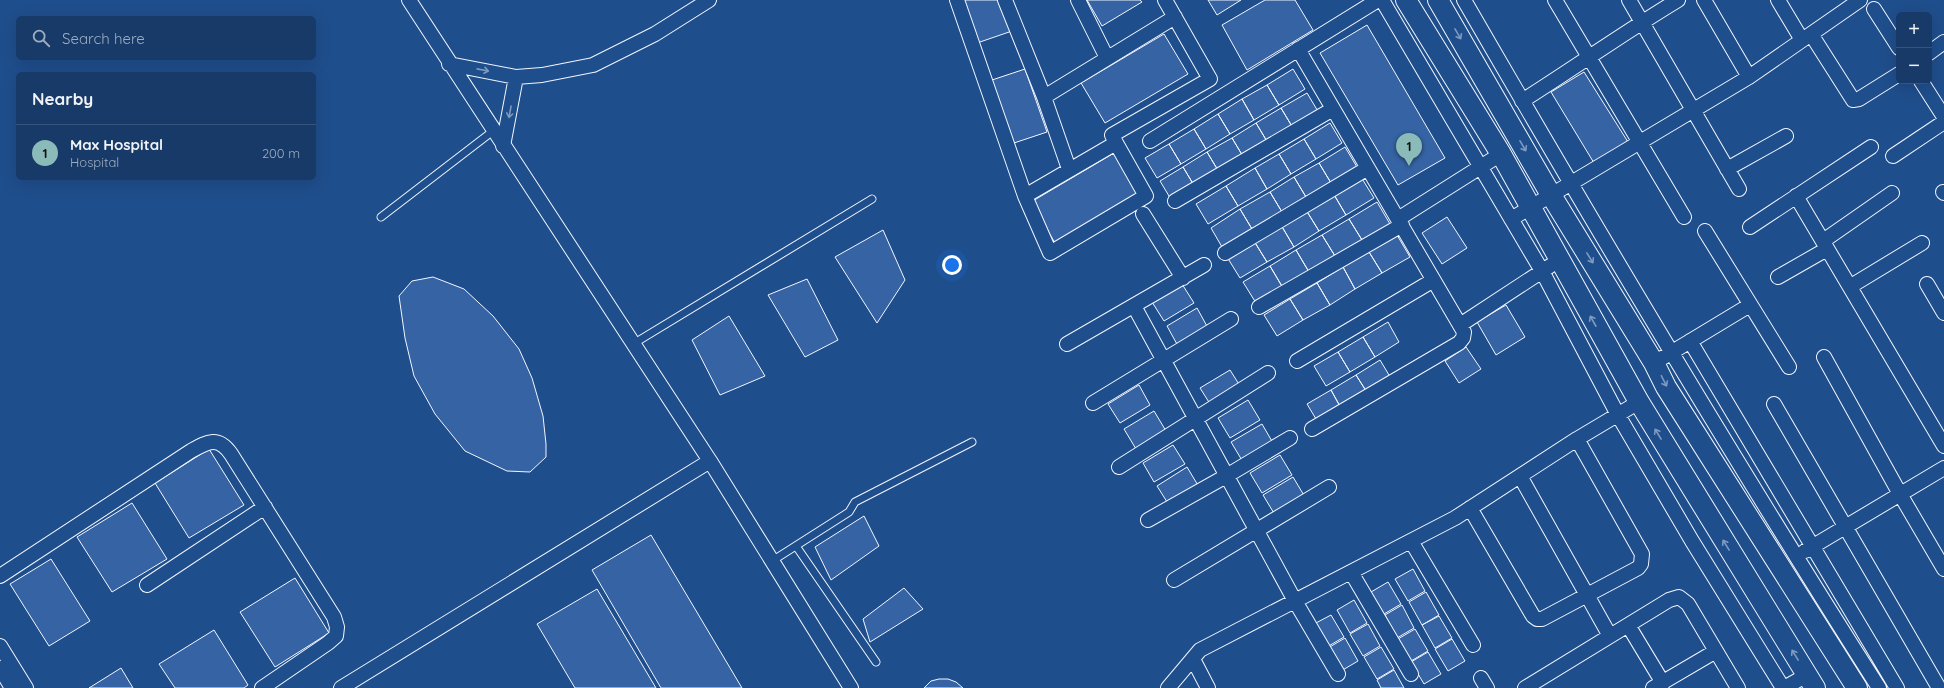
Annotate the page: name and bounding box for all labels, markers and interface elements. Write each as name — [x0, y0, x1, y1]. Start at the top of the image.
map controls — [1896, 12, 1932, 84]
button: + — [1896, 12, 1932, 48]
search box — [16, 16, 316, 60]
icon: search — [30, 27, 52, 49]
one-way arrow — [1454, 28, 1462, 40]
text: Search here — [62, 29, 145, 48]
button: − — [1896, 48, 1932, 84]
one-way arrow — [476, 67, 489, 75]
text: Nearby — [32, 88, 93, 109]
one-way arrow — [505, 105, 513, 118]
pin: 1 — [1396, 133, 1422, 166]
text: Max Hospital — [70, 135, 163, 154]
one-way arrow — [1519, 140, 1527, 152]
text: 1 — [42, 145, 48, 161]
text: 200 m — [262, 145, 300, 161]
text: Hospital — [70, 154, 119, 170]
one-way arrow — [1586, 252, 1594, 264]
your location — [942, 255, 962, 275]
one-way arrow — [1589, 315, 1597, 327]
one-way arrow — [1660, 375, 1668, 387]
one-way arrow — [1654, 428, 1662, 440]
one-way arrow — [1722, 539, 1730, 550]
one-way arrow — [1791, 650, 1799, 661]

